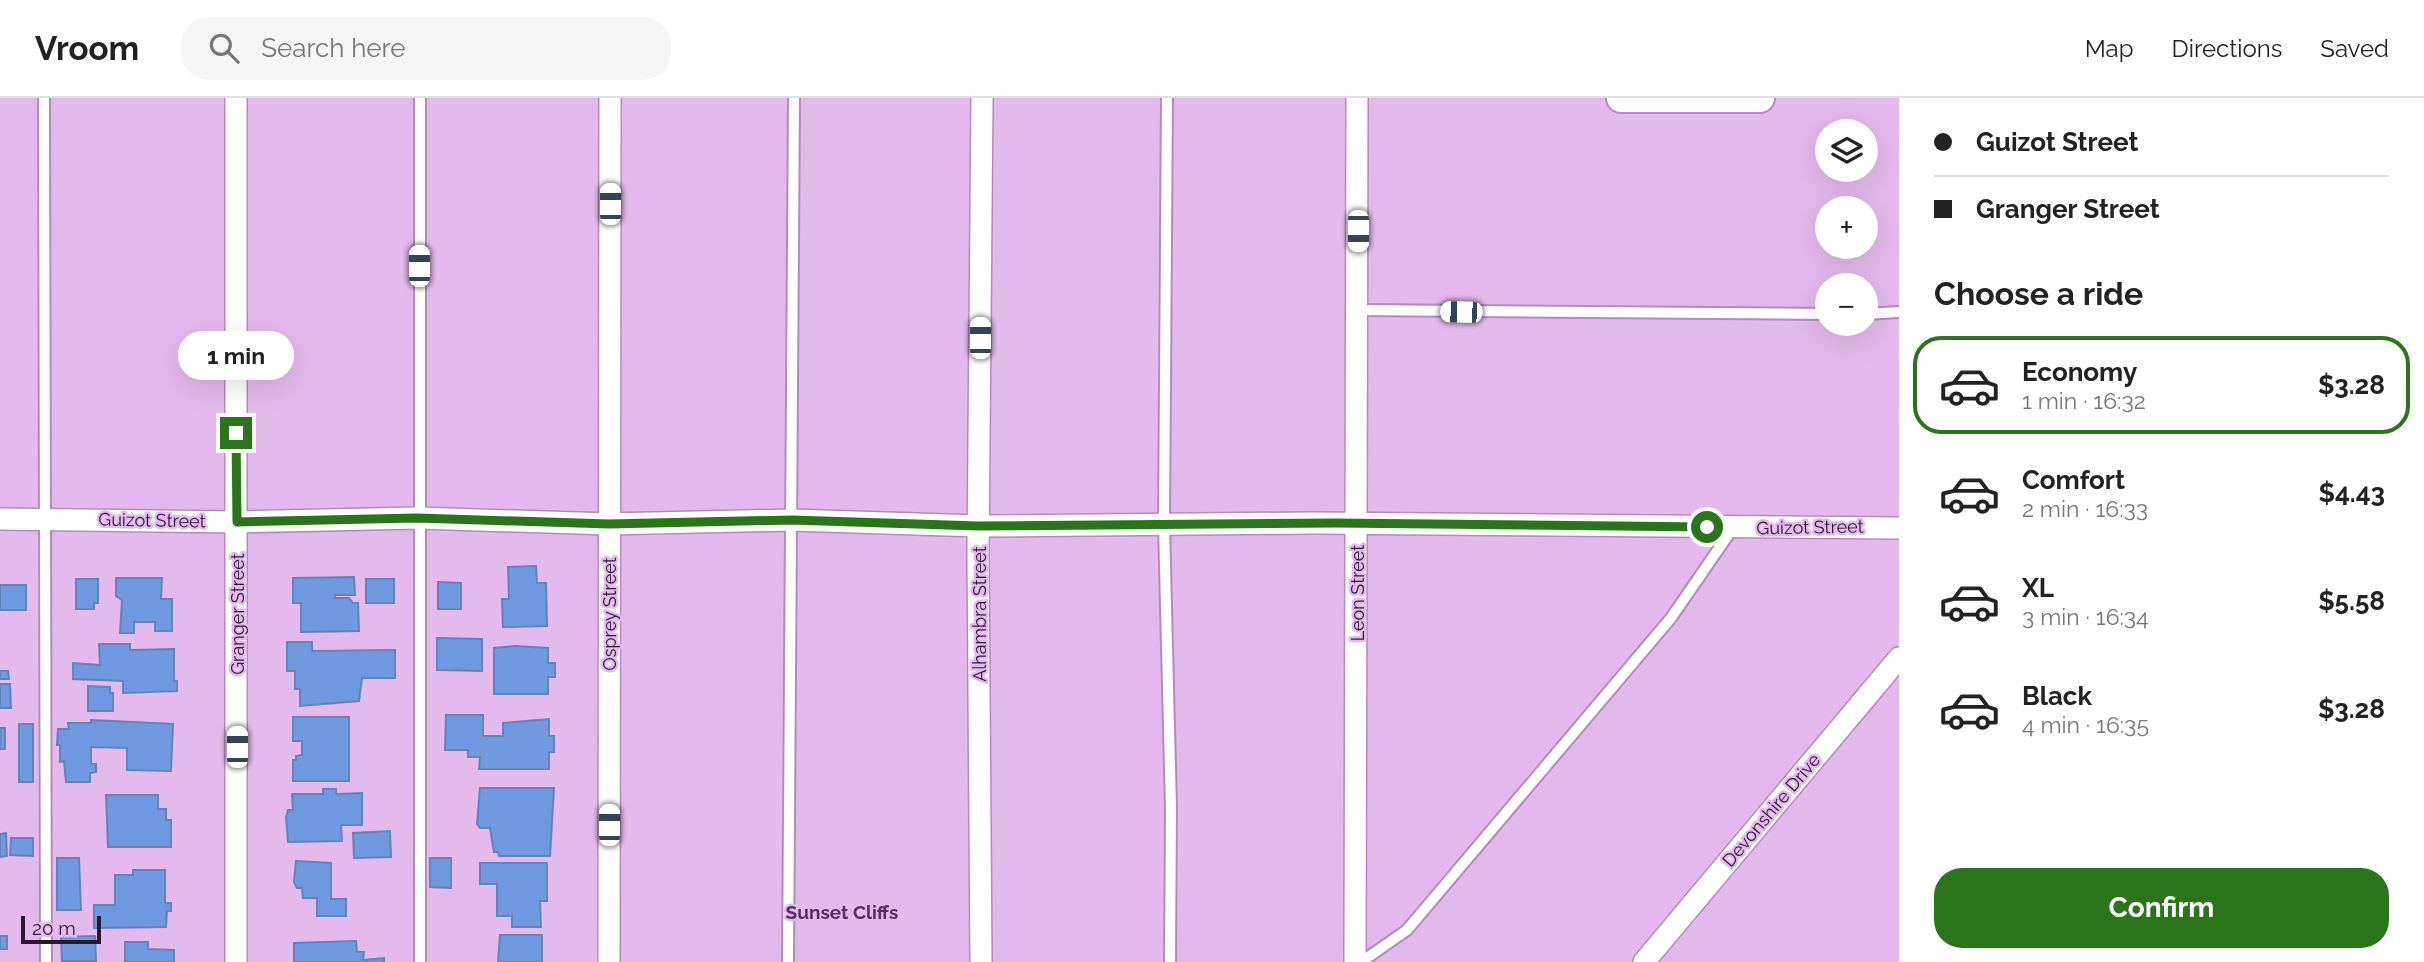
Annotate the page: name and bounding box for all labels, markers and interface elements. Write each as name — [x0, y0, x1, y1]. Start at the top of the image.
search box — [181, 17, 671, 80]
text: Vroom — [35, 29, 139, 68]
icon: search — [205, 29, 243, 67]
text: Search here — [261, 33, 406, 63]
text: Map — [2085, 34, 2134, 63]
text: Directions — [2172, 34, 2282, 63]
text: Saved — [2320, 34, 2389, 63]
map controls — [1815, 119, 1878, 336]
button: layers — [1815, 119, 1878, 182]
text: Guizot Street — [1976, 127, 2138, 157]
car — [600, 183, 621, 225]
text: Granger Street — [1976, 194, 2160, 224]
button: + — [1815, 196, 1878, 259]
car — [1348, 210, 1369, 252]
car — [409, 245, 430, 287]
button: − — [1815, 273, 1878, 336]
text: Choose a ride — [1934, 275, 2143, 312]
car — [1440, 301, 1483, 323]
car — [970, 317, 991, 359]
callout: 1 min — [178, 331, 294, 380]
text: 1 min — [207, 342, 265, 369]
icon: car — [1938, 354, 2001, 417]
text: Economy — [2022, 357, 2137, 387]
text: $3.28 — [2318, 370, 2385, 400]
text: 1 min · 16:32 — [2022, 387, 2146, 414]
route end — [220, 417, 252, 449]
icon: car — [1938, 462, 2001, 525]
text: Comfort — [2022, 465, 2125, 495]
text: $4.43 — [2318, 478, 2385, 508]
text: 2 min · 16:33 — [2022, 495, 2148, 522]
street label: Guizot Street — [98, 509, 206, 531]
route start — [1691, 511, 1723, 543]
street label: Guizot Street — [1756, 516, 1864, 538]
street label: Leon Street — [1347, 545, 1368, 641]
street label: Alhambra Street — [969, 546, 990, 682]
street label: Granger Street — [227, 553, 248, 675]
street label: Osprey Street — [599, 557, 620, 671]
icon: car — [1938, 570, 2001, 633]
text: XL — [2022, 573, 2054, 603]
text: $5.58 — [2318, 586, 2385, 616]
text: 3 min · 16:34 — [2022, 603, 2149, 630]
icon: car — [1938, 678, 2001, 741]
text: Black — [2022, 681, 2092, 711]
text: $3.28 — [2318, 694, 2385, 724]
text: 4 min · 16:35 — [2022, 711, 2149, 738]
car — [227, 726, 248, 768]
street label: Devonshire Drive — [1718, 749, 1825, 871]
car — [599, 804, 620, 846]
button: Confirm — [1934, 868, 2389, 948]
district label: Sunset Cliffs — [786, 901, 898, 923]
scale bar — [21, 913, 102, 945]
text: 20 m — [32, 917, 76, 939]

